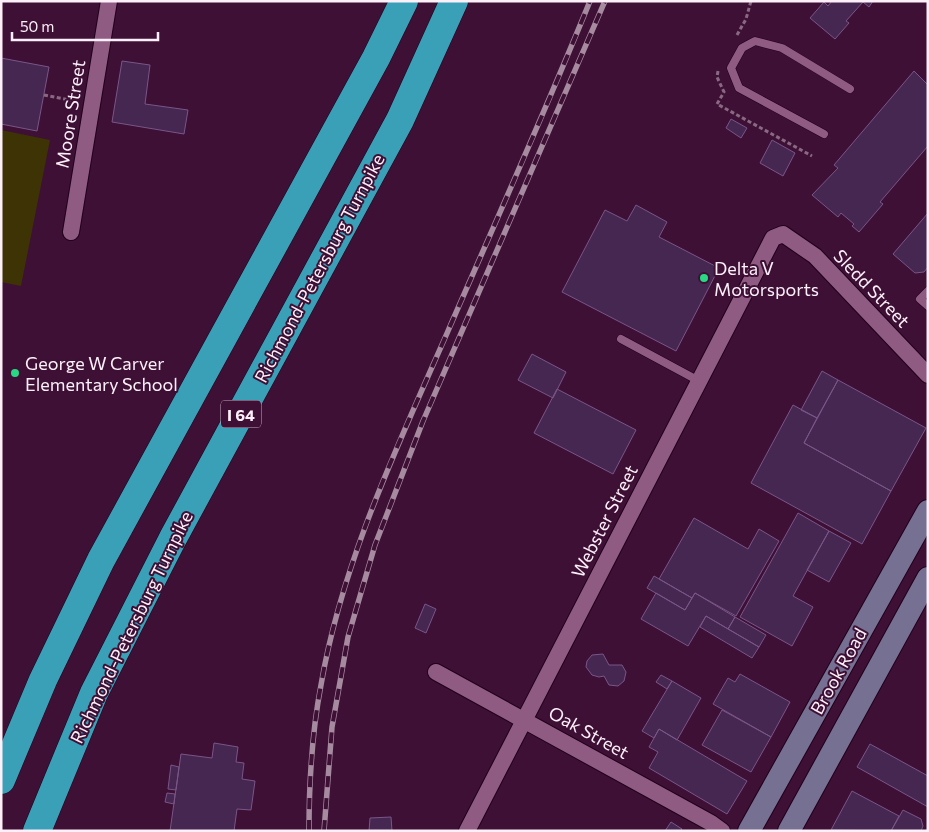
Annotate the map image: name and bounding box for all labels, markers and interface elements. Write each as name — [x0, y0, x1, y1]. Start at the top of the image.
scale bar — [12, 10, 159, 42]
text: 50 m — [20, 17, 54, 35]
street label: Moore Street — [51, 58, 89, 170]
street label: Richmond-Petersburg Turnpike — [249, 150, 389, 386]
street label: Sledd Street — [829, 244, 915, 332]
place label: Delta V Motorsports — [714, 257, 819, 300]
marker: Delta V Motorsports — [698, 272, 710, 284]
place label: George W Carver Elementary School — [25, 352, 178, 395]
marker: George W Carver Elementary School — [9, 367, 21, 379]
road number: I 64 — [221, 400, 261, 428]
street label: Webster Street — [566, 461, 642, 581]
street label: Richmond-Petersburg Turnpike — [65, 507, 197, 747]
street label: Brook Road — [805, 624, 871, 718]
street label: Oak Street — [545, 701, 633, 763]

